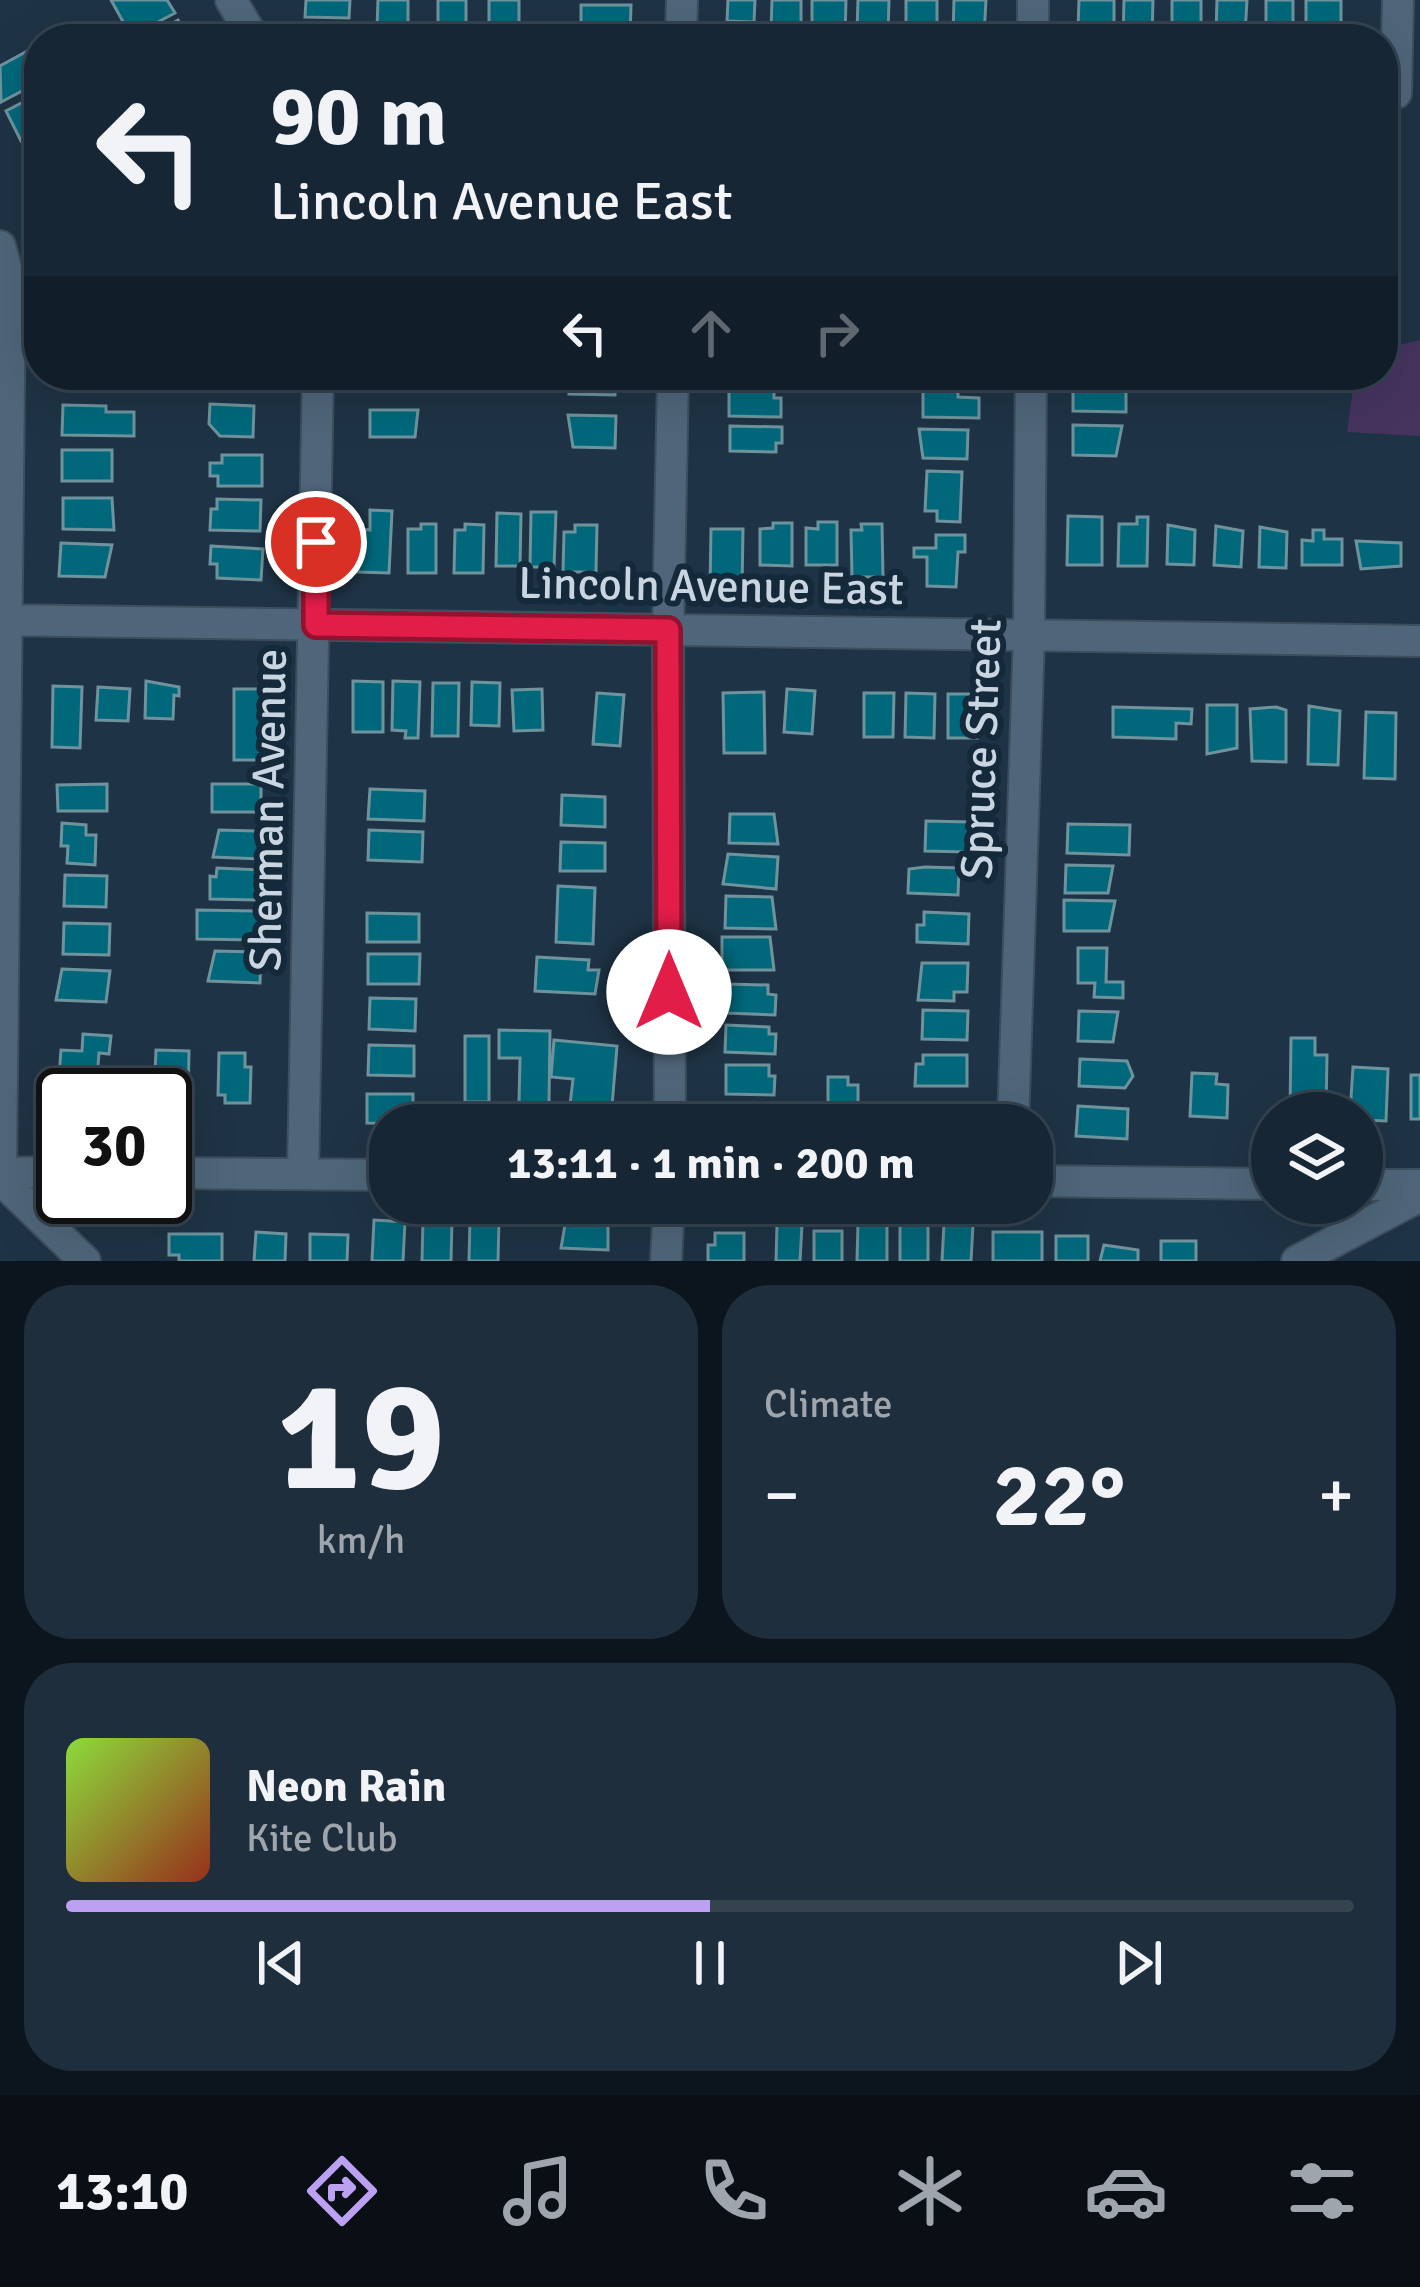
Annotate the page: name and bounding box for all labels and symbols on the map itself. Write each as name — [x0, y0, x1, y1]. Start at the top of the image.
pin — [265, 491, 367, 593]
street label: Lincoln Avenue East — [518, 556, 904, 617]
street label: Spruce Street — [949, 618, 1014, 880]
street label: Sherman Avenue — [238, 648, 299, 972]
position arrow — [606, 929, 732, 1055]
speed limit sign: 30 — [36, 1068, 192, 1224]

